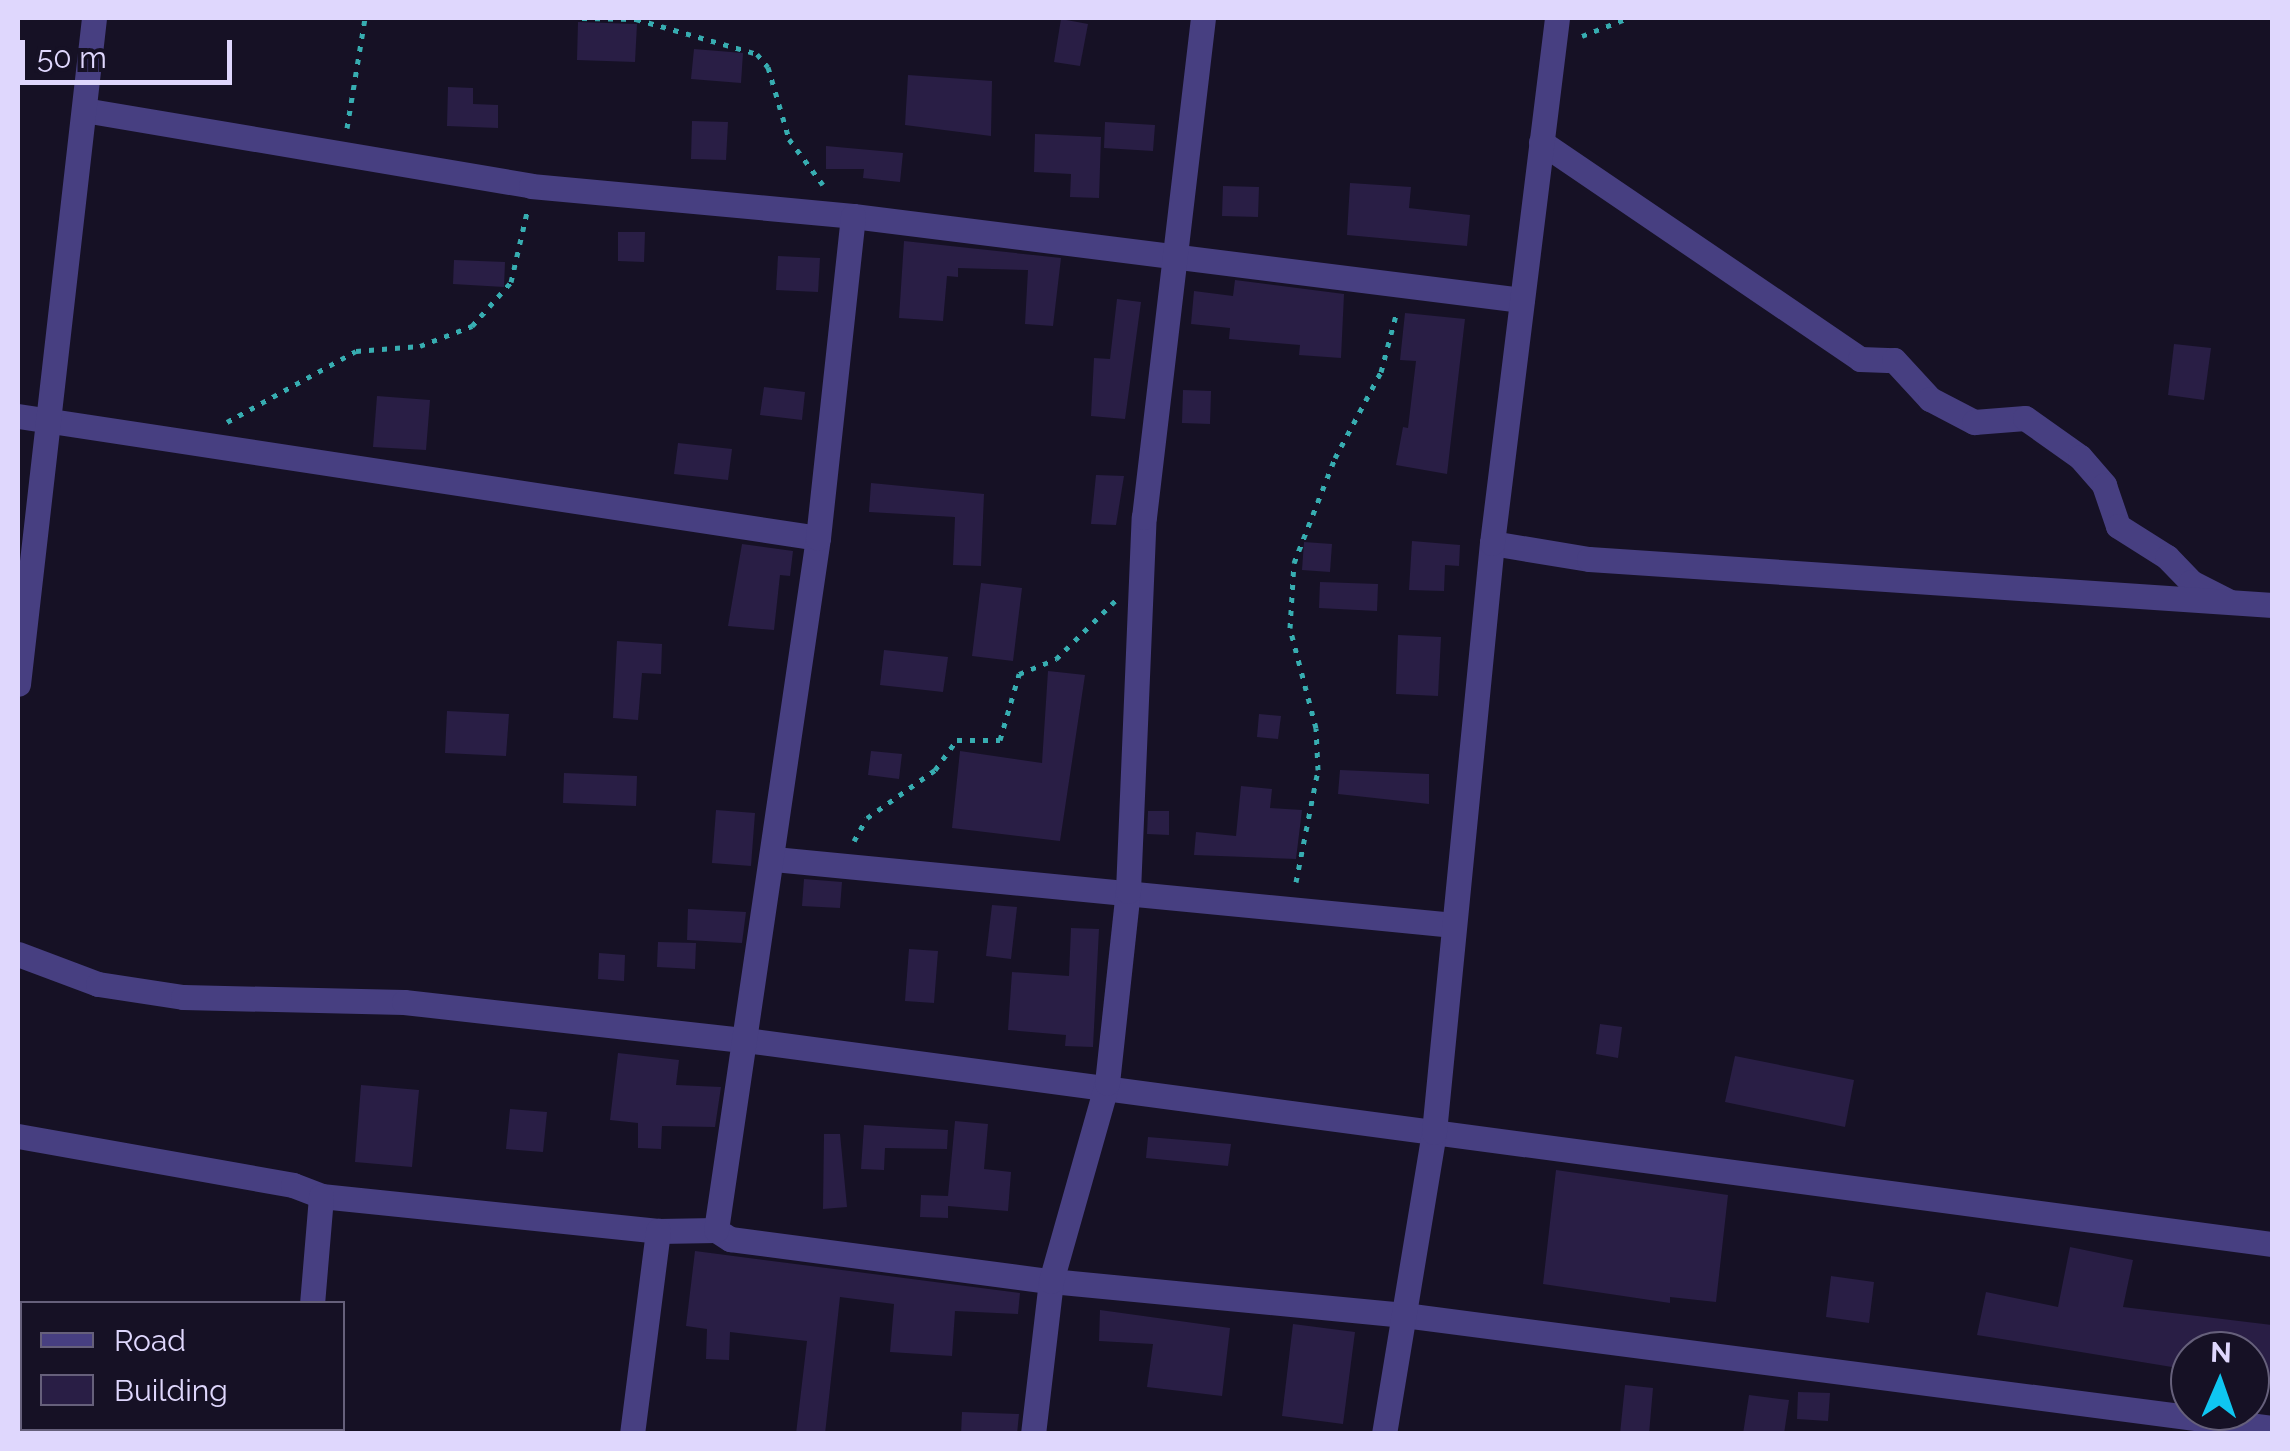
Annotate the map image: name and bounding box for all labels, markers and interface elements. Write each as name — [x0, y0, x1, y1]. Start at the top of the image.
scale bar — [25, 20, 238, 82]
text: 50 m — [37, 40, 107, 75]
legend — [20, 1301, 345, 1431]
text: Road — [114, 1323, 186, 1358]
north arrow — [2170, 1331, 2270, 1431]
text: N — [2210, 1336, 2232, 1369]
text: Building — [114, 1373, 228, 1408]

